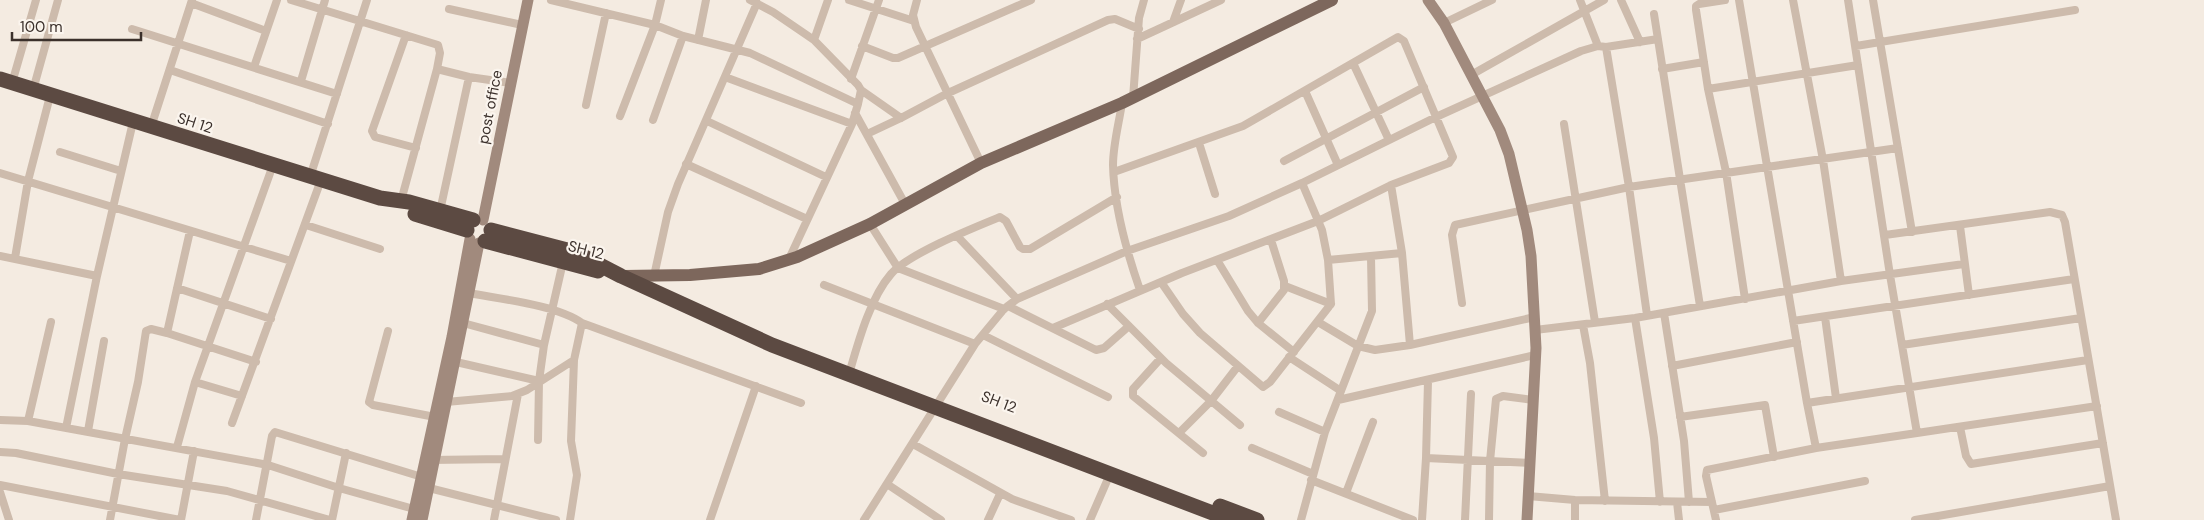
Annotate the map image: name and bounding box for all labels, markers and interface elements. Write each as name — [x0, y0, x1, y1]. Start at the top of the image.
scale bar — [12, 10, 141, 42]
text: 100 m — [20, 17, 63, 37]
street label: post office — [473, 68, 507, 146]
street label: SH 12 — [175, 108, 215, 138]
street label: SH 12 — [566, 236, 606, 264]
street label: SH 12 — [979, 386, 1019, 418]

